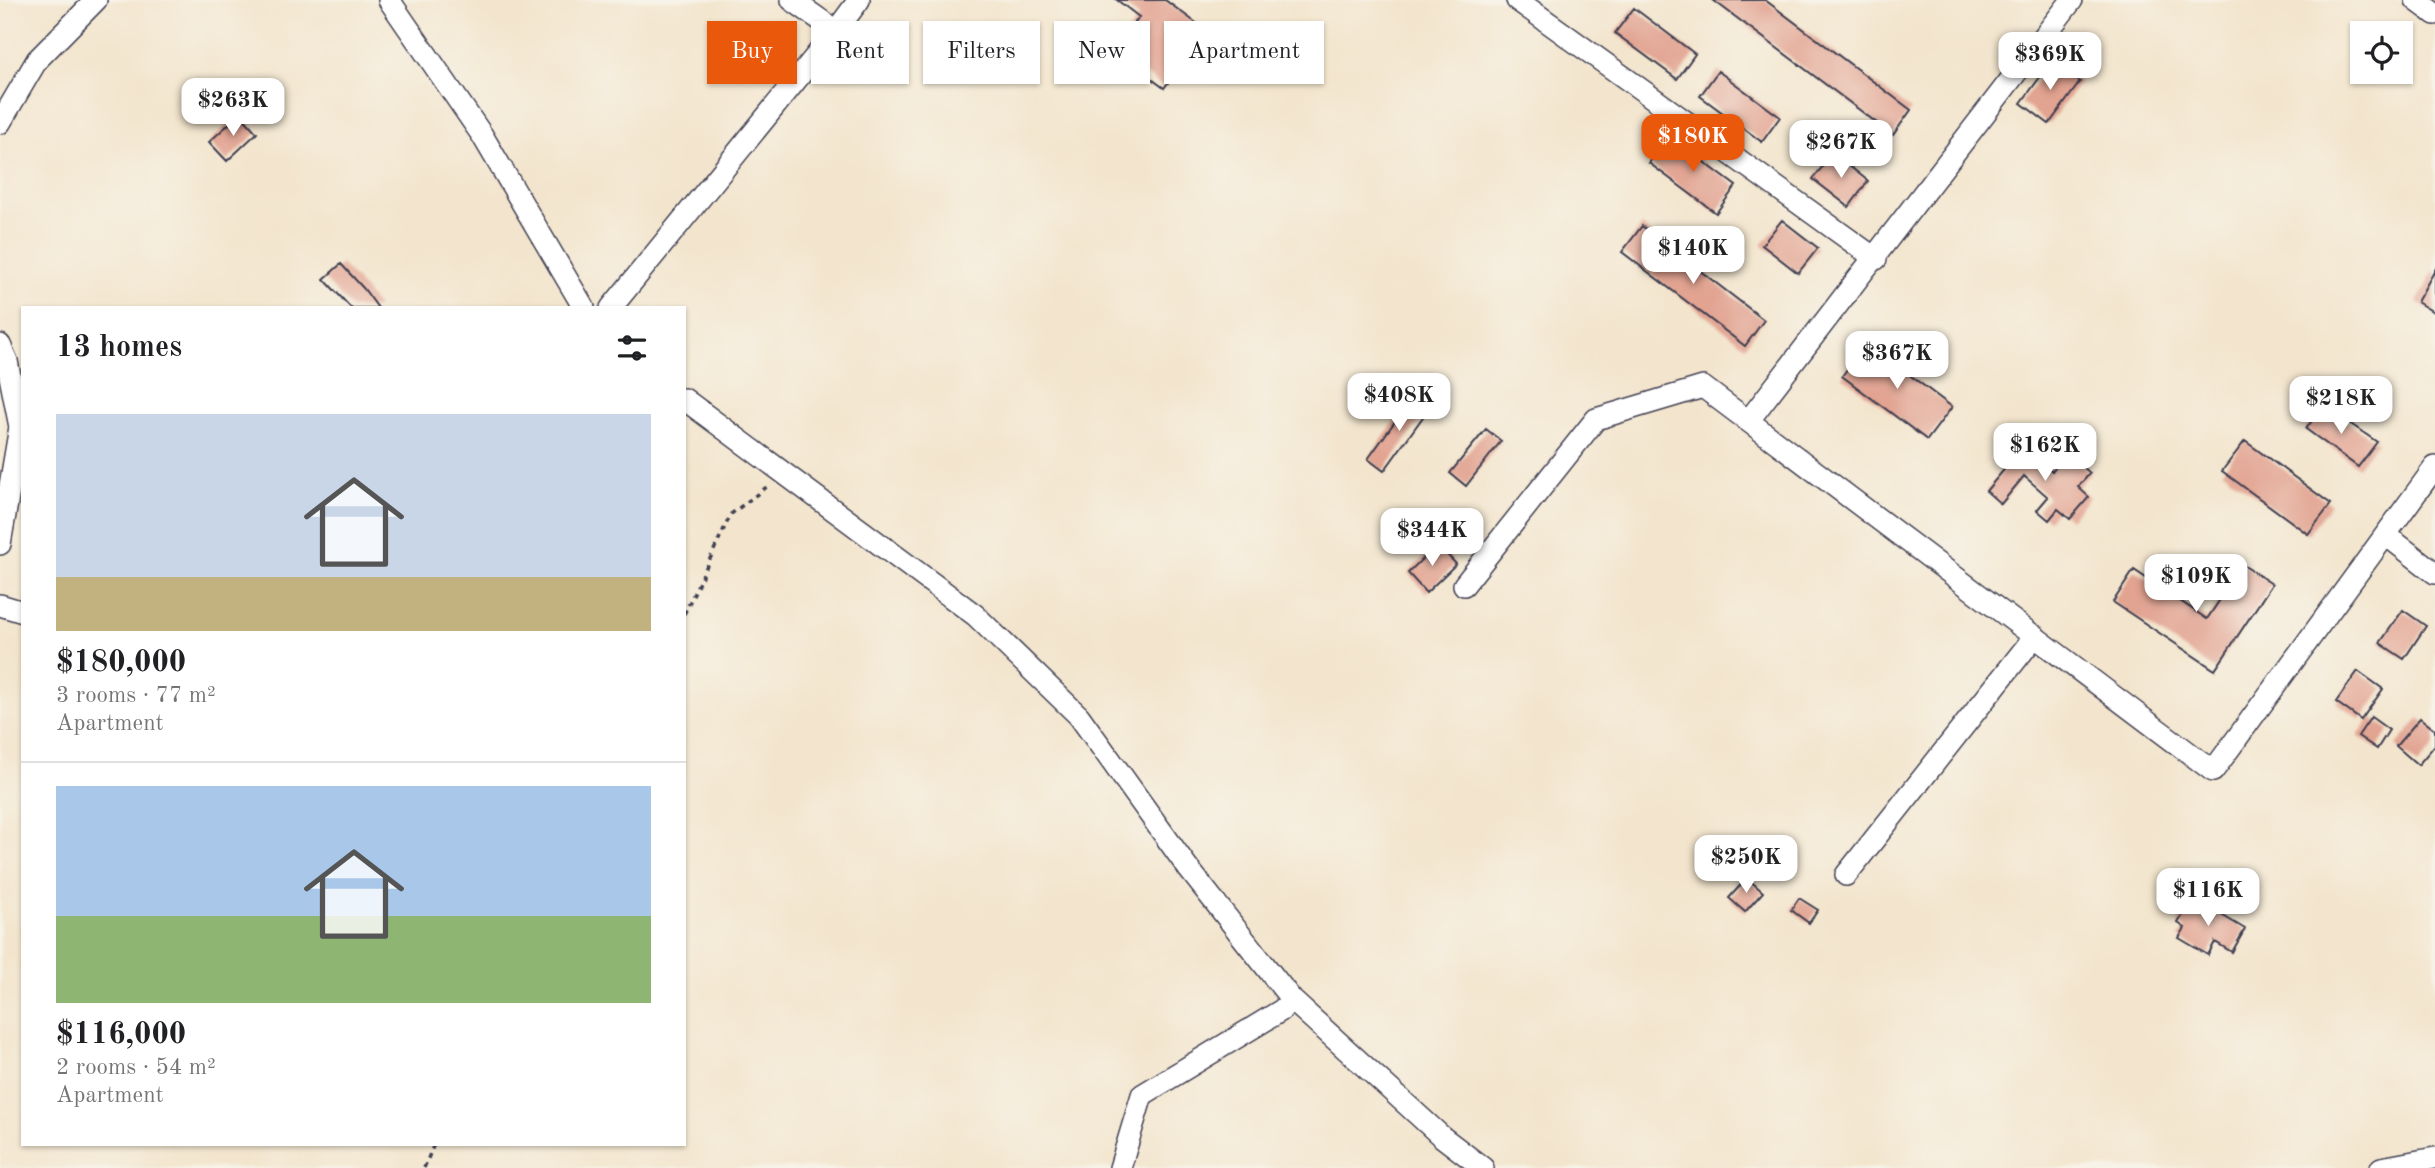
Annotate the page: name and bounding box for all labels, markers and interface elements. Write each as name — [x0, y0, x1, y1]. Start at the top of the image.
chip: Buy — [707, 21, 797, 84]
chip: Rent — [811, 21, 909, 84]
chip: Filters — [923, 21, 1040, 84]
chip: New — [1054, 21, 1150, 84]
chip: Apartment — [1164, 21, 1324, 84]
map controls — [2350, 21, 2413, 84]
button: locate — [2350, 21, 2413, 84]
pin: $369K — [2001, 32, 2099, 92]
text: $369K — [2014, 43, 2086, 66]
pin: $263K — [184, 78, 282, 138]
text: $263K — [197, 89, 269, 112]
pin: $180K — [1644, 114, 1742, 174]
pin: $267K — [1792, 120, 1890, 180]
text: $180K — [1657, 125, 1729, 148]
text: $267K — [1805, 131, 1877, 154]
pin: $140K — [1644, 226, 1742, 286]
text: $140K — [1657, 237, 1729, 260]
icon: filters — [613, 329, 651, 367]
pin: $367K — [1848, 332, 1946, 391]
text: 13 homes — [56, 333, 182, 363]
text: $367K — [1861, 342, 1933, 365]
pin: $408K — [1350, 374, 1448, 433]
pin: $218K — [2292, 376, 2390, 436]
text: $408K — [1363, 384, 1435, 407]
text: $218K — [2305, 387, 2377, 410]
pin: $162K — [1996, 424, 2094, 483]
text: $162K — [2009, 434, 2081, 457]
icon: home — [291, 459, 417, 585]
pin: $344K — [1383, 508, 1481, 568]
text: $344K — [1396, 519, 1468, 542]
pin: $109K — [2147, 554, 2245, 614]
text: $109K — [2160, 565, 2232, 588]
text: $180,000 — [56, 648, 186, 678]
text: 3 rooms · 77 m² — [56, 684, 216, 707]
text: Apartment — [56, 712, 164, 735]
icon: home — [291, 831, 417, 957]
pin: $250K — [1697, 836, 1795, 895]
text: $250K — [1710, 846, 1782, 869]
pin: $116K — [2159, 869, 2257, 928]
text: $116K — [2172, 879, 2244, 902]
text: $116,000 — [56, 1020, 186, 1050]
text: 2 rooms · 54 m² — [56, 1056, 216, 1079]
text: Apartment — [56, 1084, 164, 1107]

